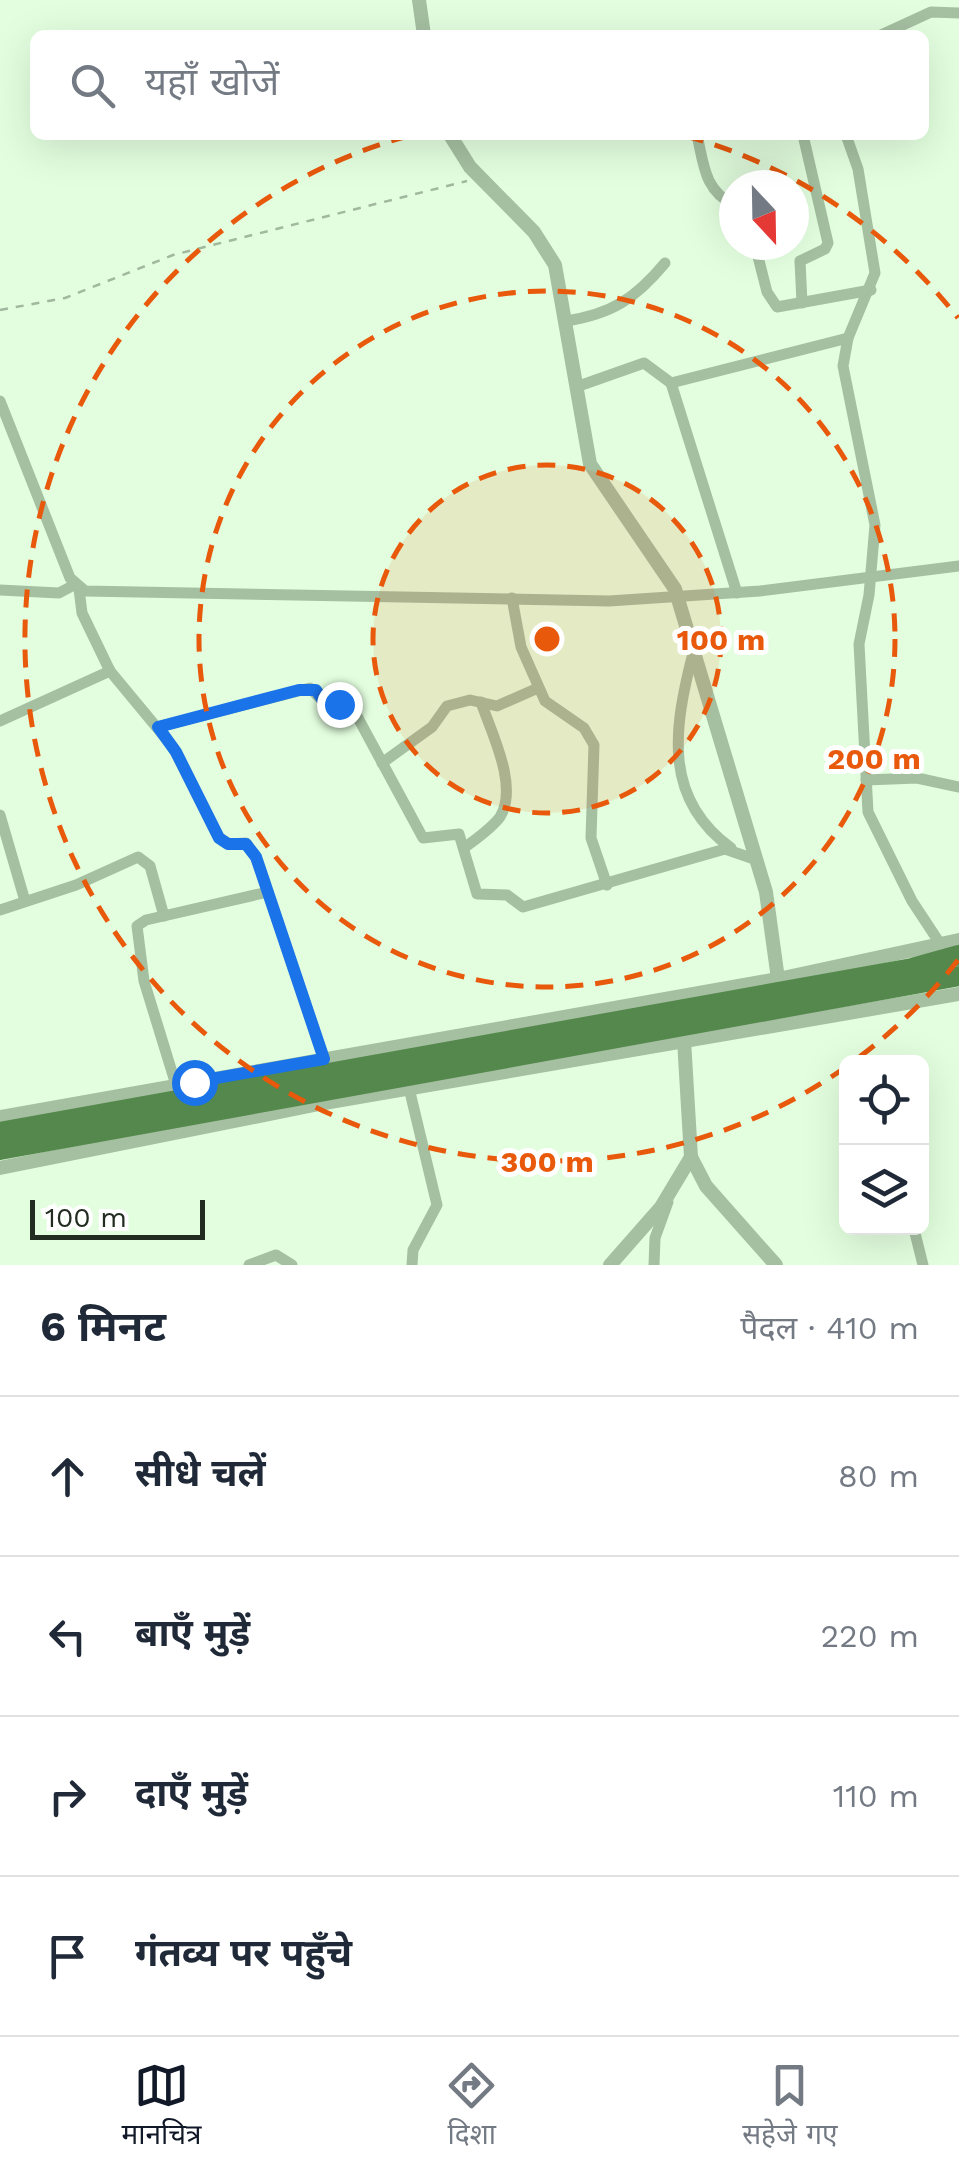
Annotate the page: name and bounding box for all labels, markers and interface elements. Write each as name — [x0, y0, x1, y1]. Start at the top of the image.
search box — [30, 30, 929, 140]
icon: search — [65, 58, 120, 113]
text: यहाँ खोजें — [145, 60, 279, 104]
north arrow — [719, 170, 809, 260]
centre of rings — [529, 621, 565, 657]
text: 100 m — [677, 622, 765, 657]
route end — [317, 682, 363, 728]
text: 200 m — [827, 741, 921, 776]
map controls — [839, 1055, 929, 1235]
button: locate — [839, 1055, 929, 1145]
route start — [172, 1060, 218, 1106]
text: 300 m — [500, 1144, 594, 1179]
button: layers — [839, 1145, 929, 1235]
scale bar — [30, 1195, 205, 1240]
text: 100 m — [45, 1201, 127, 1234]
text: 6 मिनट — [40, 1302, 166, 1351]
text: पैदल · 410 m — [740, 1309, 919, 1347]
icon: ahead — [40, 1449, 95, 1504]
text: सीधे चलें — [135, 1451, 266, 1495]
text: 80 m — [838, 1457, 919, 1495]
icon: left — [40, 1609, 95, 1664]
text: बाएँ मुड़ें — [135, 1611, 250, 1655]
text: 220 m — [820, 1617, 919, 1655]
icon: right — [40, 1769, 95, 1824]
text: दाएँ मुड़ें — [135, 1771, 248, 1815]
text: 110 m — [833, 1777, 919, 1815]
icon: arrive — [40, 1929, 95, 1984]
text: गंतव्य पर पहुँचे — [135, 1931, 352, 1975]
tab: मानचित्र — [121, 2058, 201, 2155]
tab: दिशा — [444, 2058, 499, 2155]
tab: सहेजे गए — [742, 2058, 838, 2155]

